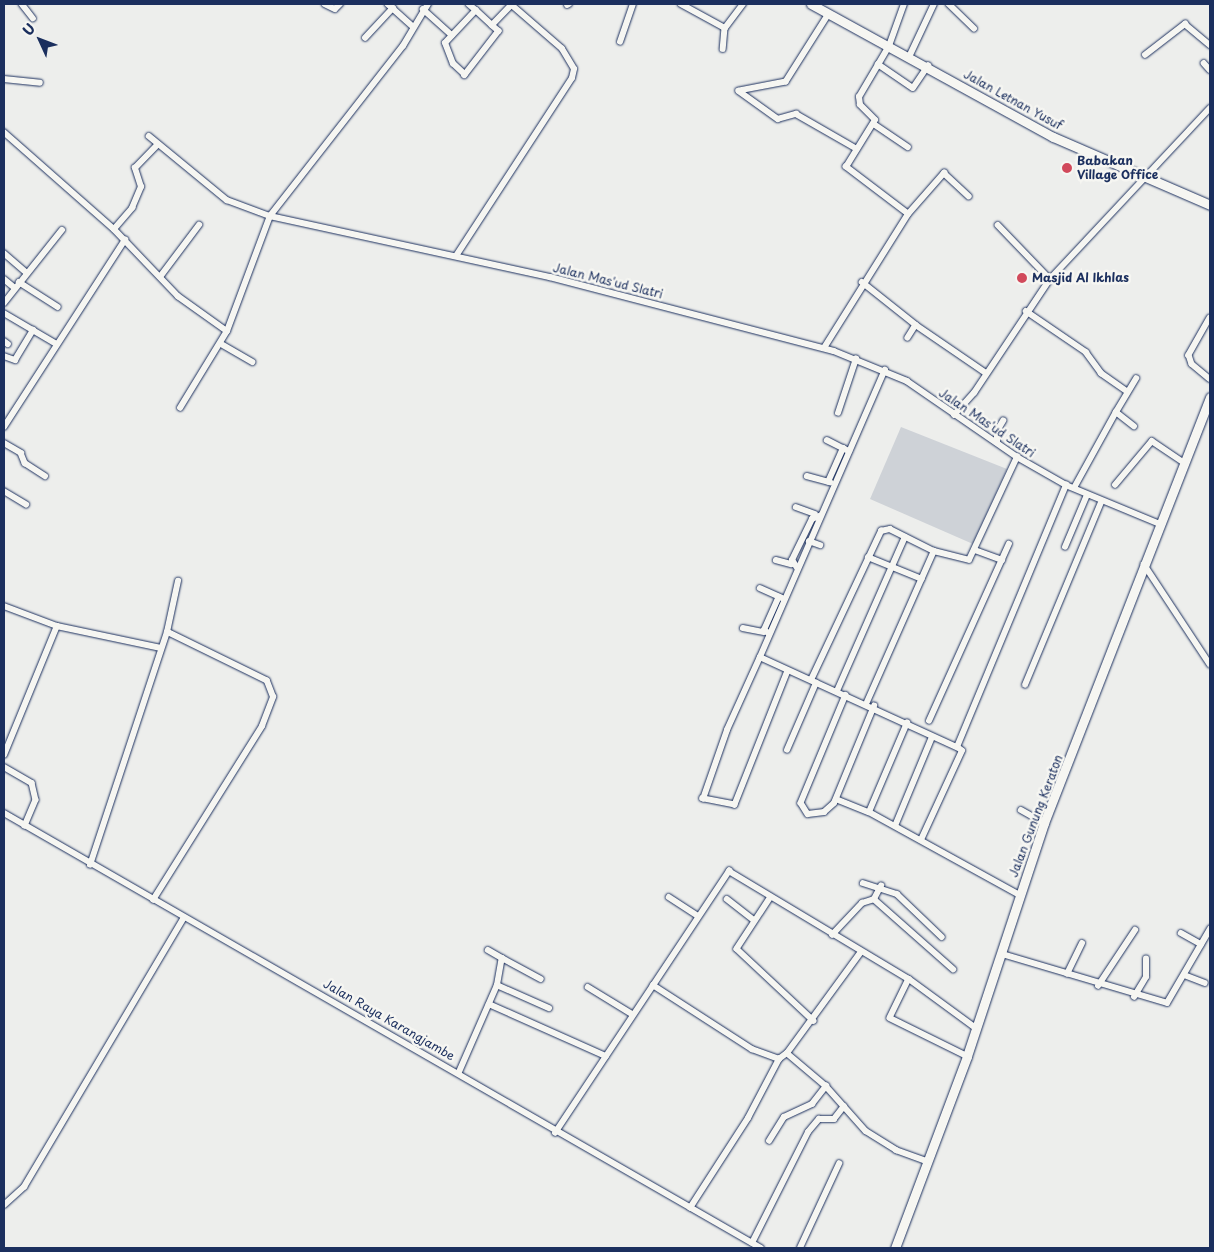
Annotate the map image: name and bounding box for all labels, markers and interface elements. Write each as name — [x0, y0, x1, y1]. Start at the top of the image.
north arrow — [15, 15, 65, 65]
text: U — [17, 18, 40, 40]
street label: Jalan Letnan Yusuf — [961, 67, 1065, 133]
place label: Babakan Village Office — [1077, 154, 1158, 182]
marker: Babakan Village Office — [1061, 162, 1073, 174]
street label: Jalan Mas'ud Slatri — [551, 260, 665, 302]
place label: Masjid Al Ikhlas — [1032, 271, 1130, 285]
marker: Masjid Al Ikhlas — [1016, 272, 1028, 284]
street label: Jalan Mas'ud Slatri — [936, 385, 1038, 461]
street label: Jalan Gunung Keraton — [1006, 752, 1066, 880]
street label: Jalan Raya Karangjambe — [321, 977, 457, 1063]

